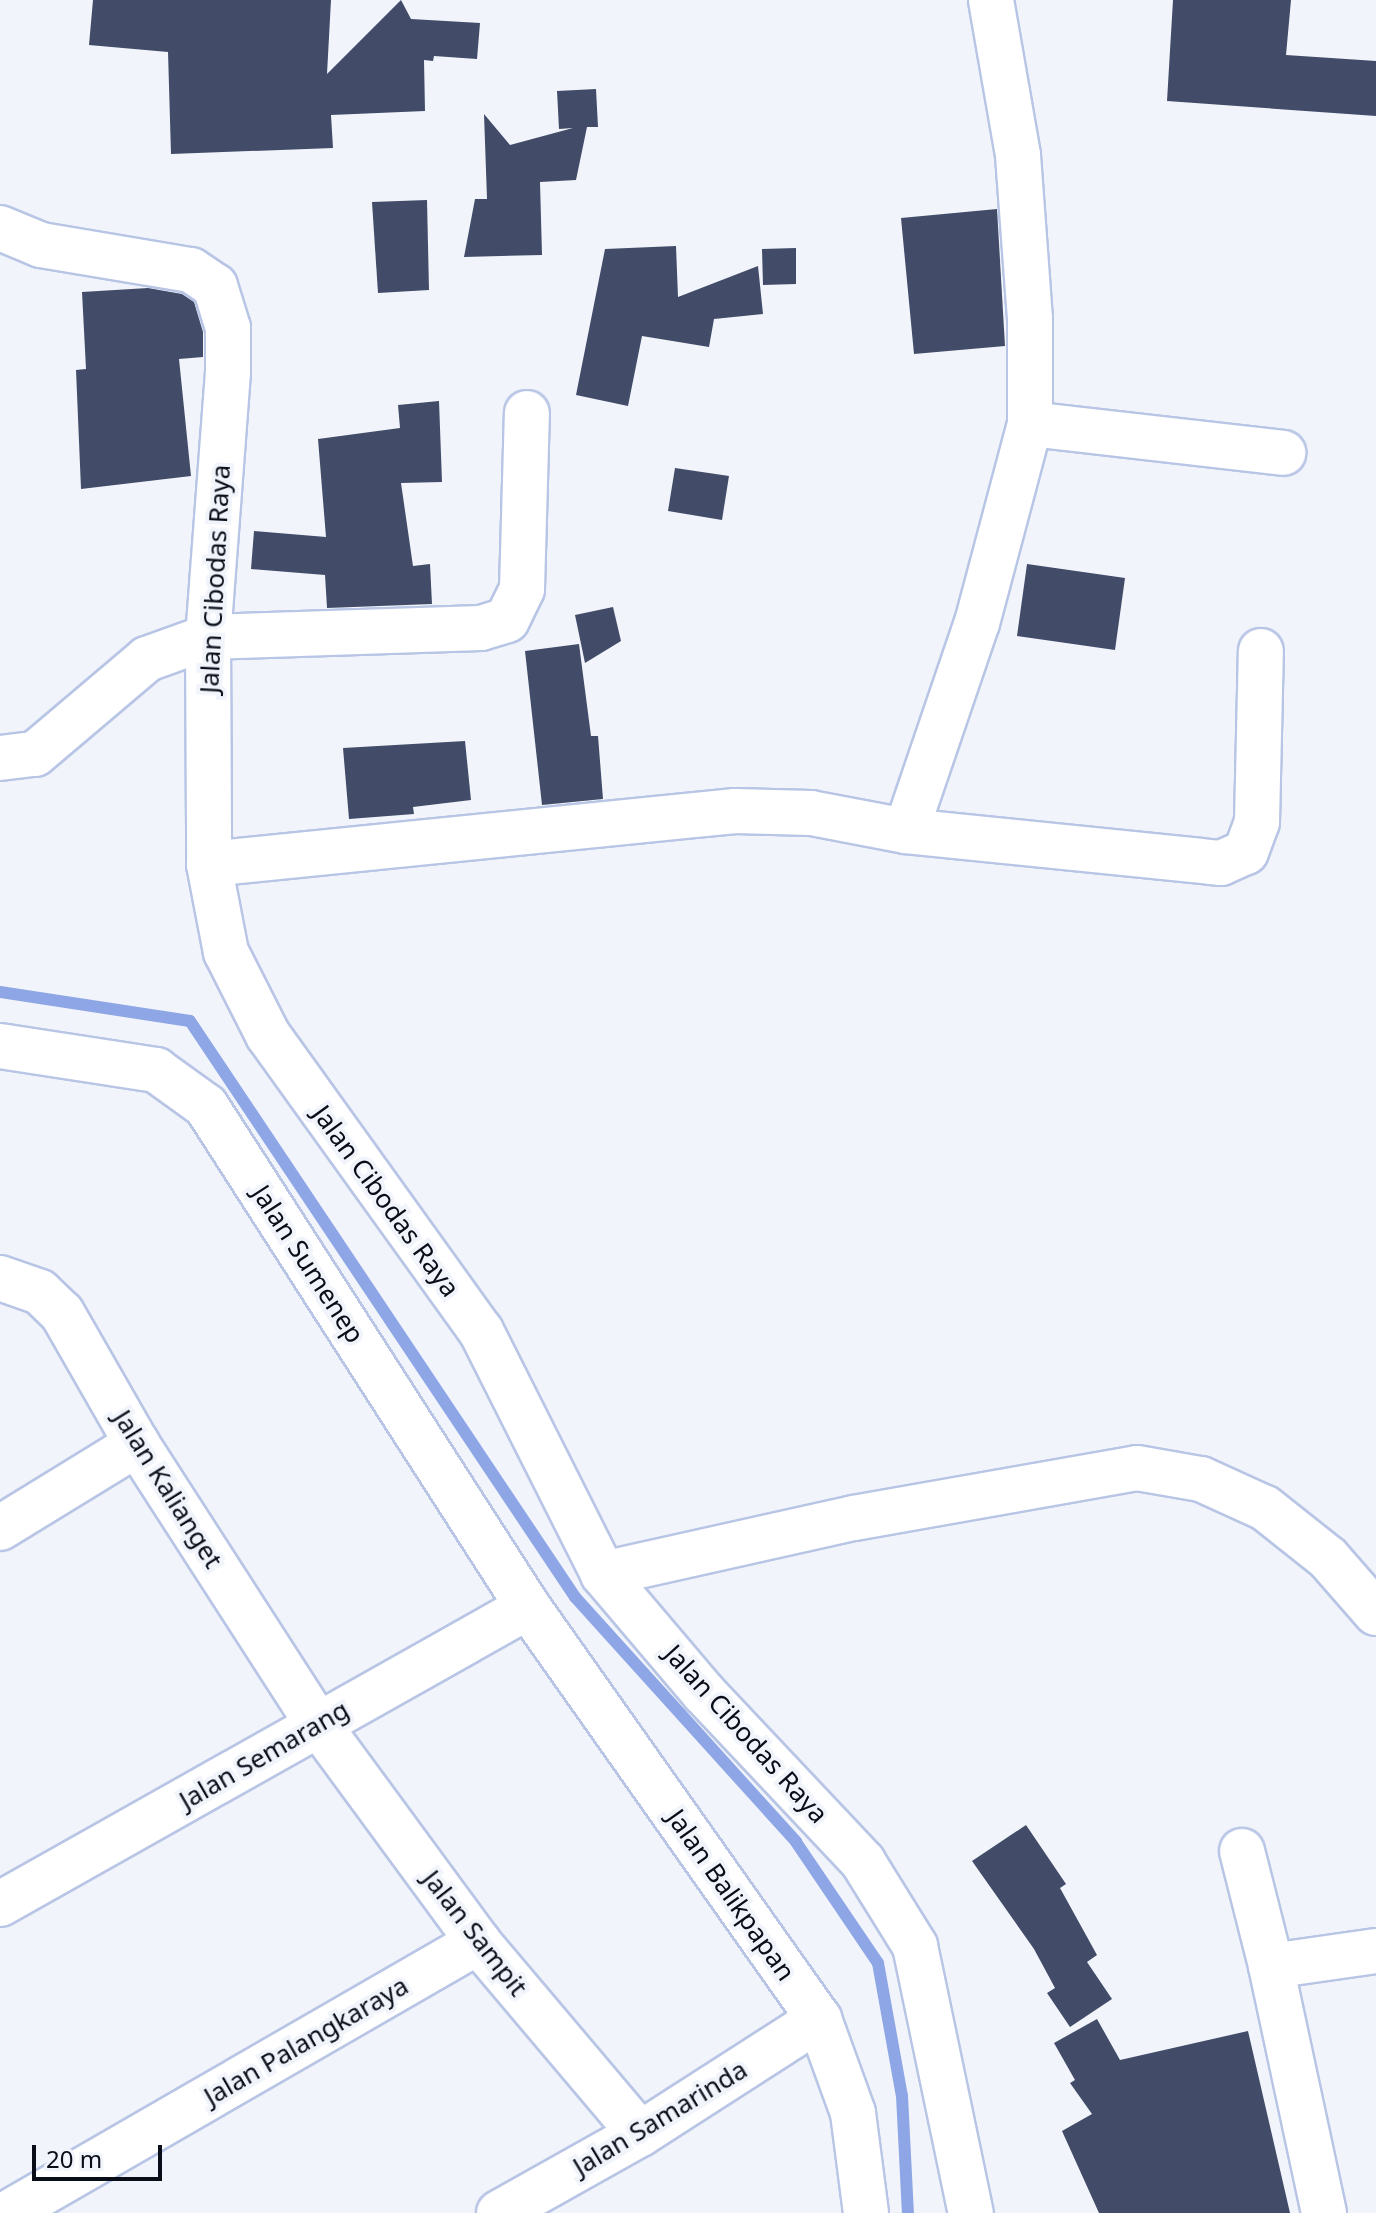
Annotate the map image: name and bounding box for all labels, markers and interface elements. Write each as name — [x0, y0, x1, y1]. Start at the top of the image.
street label: Jalan Cibodas Raya — [193, 464, 237, 694]
street label: Jalan Cibodas Raya — [306, 1099, 466, 1303]
street label: Jalan Sumenep — [245, 1179, 371, 1349]
street label: Jalan Kalianget — [107, 1404, 229, 1574]
street label: Jalan Cibodas Raya — [658, 1638, 834, 1830]
street label: Jalan Semarang — [174, 1694, 354, 1816]
street label: Jalan Balikpapan — [660, 1803, 802, 1987]
street label: Jalan Sampit — [416, 1864, 534, 2002]
street label: Jalan Palangkaraya — [198, 1970, 414, 2112]
street label: Jalan Samarinda — [567, 2054, 753, 2182]
scale bar — [36, 2129, 166, 2179]
text: 20 m — [46, 2142, 102, 2175]

